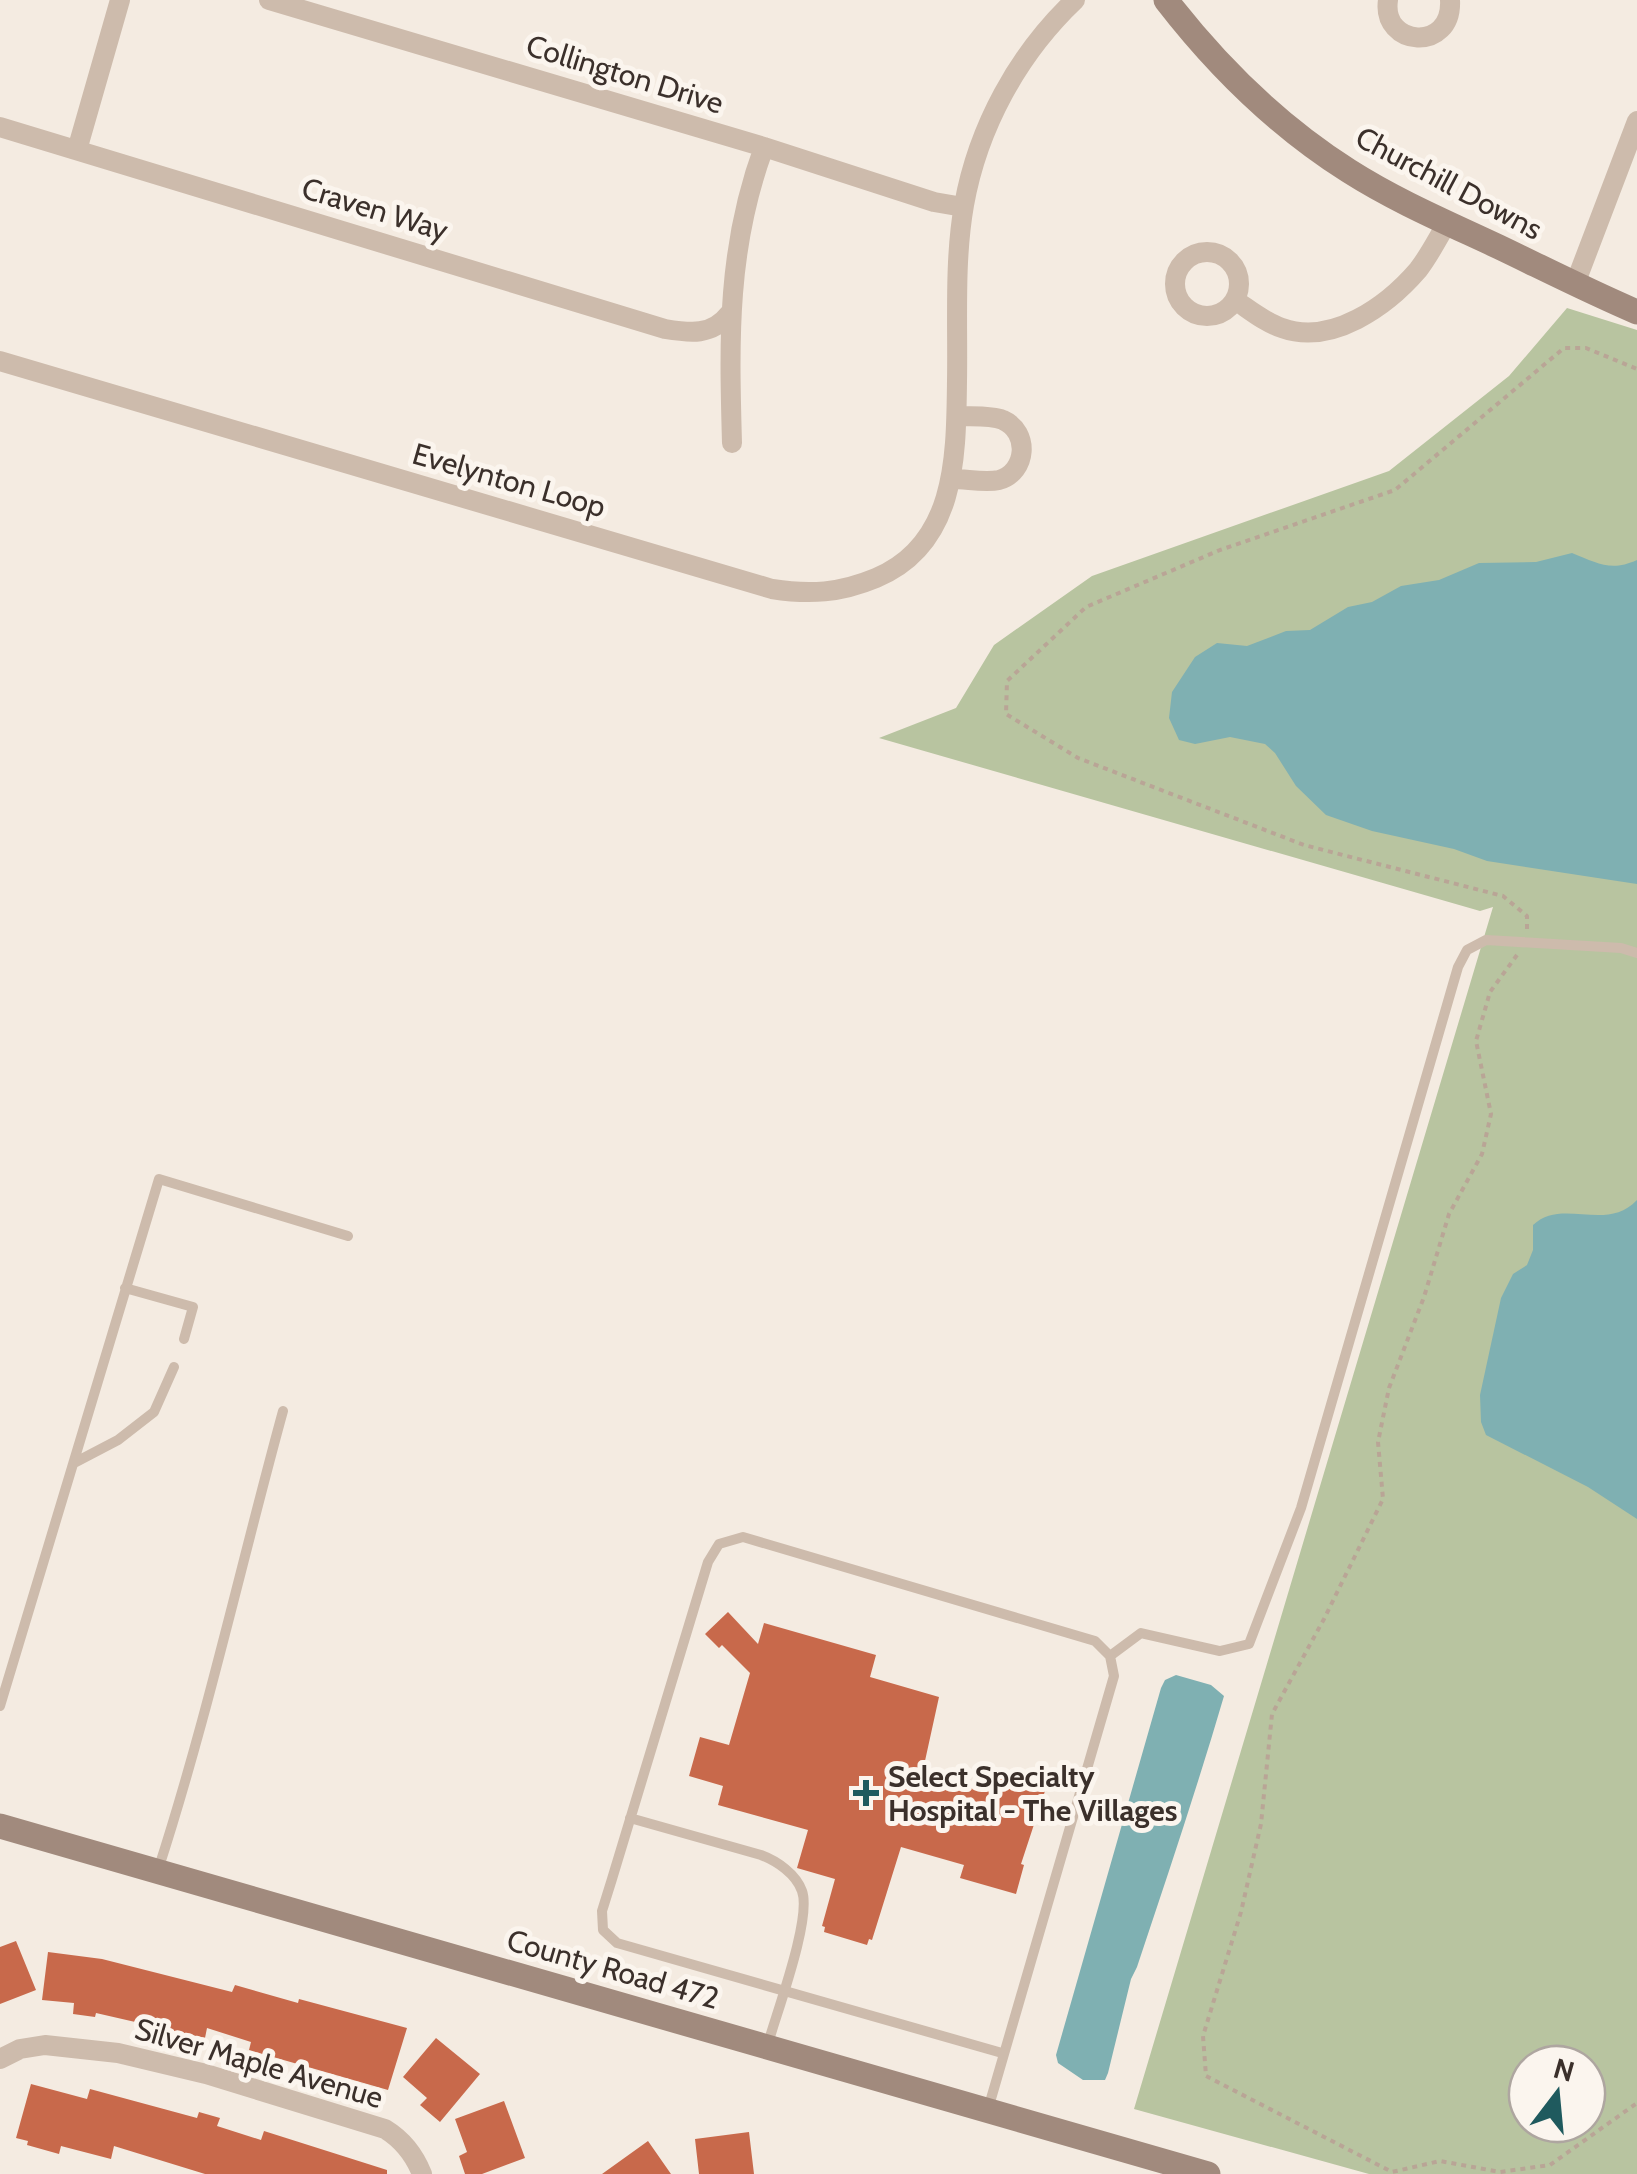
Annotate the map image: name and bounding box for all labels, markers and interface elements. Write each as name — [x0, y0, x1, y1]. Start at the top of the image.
street label: Collington Drive — [522, 26, 728, 122]
street label: Churchill Downs — [1350, 118, 1548, 248]
street label: Craven Way — [297, 169, 453, 249]
street label: Evelynton Loop — [408, 435, 610, 525]
place label: Select Specialty Hospital - The Villages — [888, 1758, 1177, 1829]
marker: Select Specialty Hospital - The Villages — [853, 1780, 879, 1806]
street label: County Road 472 — [503, 1921, 723, 2017]
street label: Silver Maple Avenue — [131, 2010, 387, 2116]
north arrow — [1507, 2044, 1607, 2144]
text: N — [1550, 2051, 1578, 2089]

